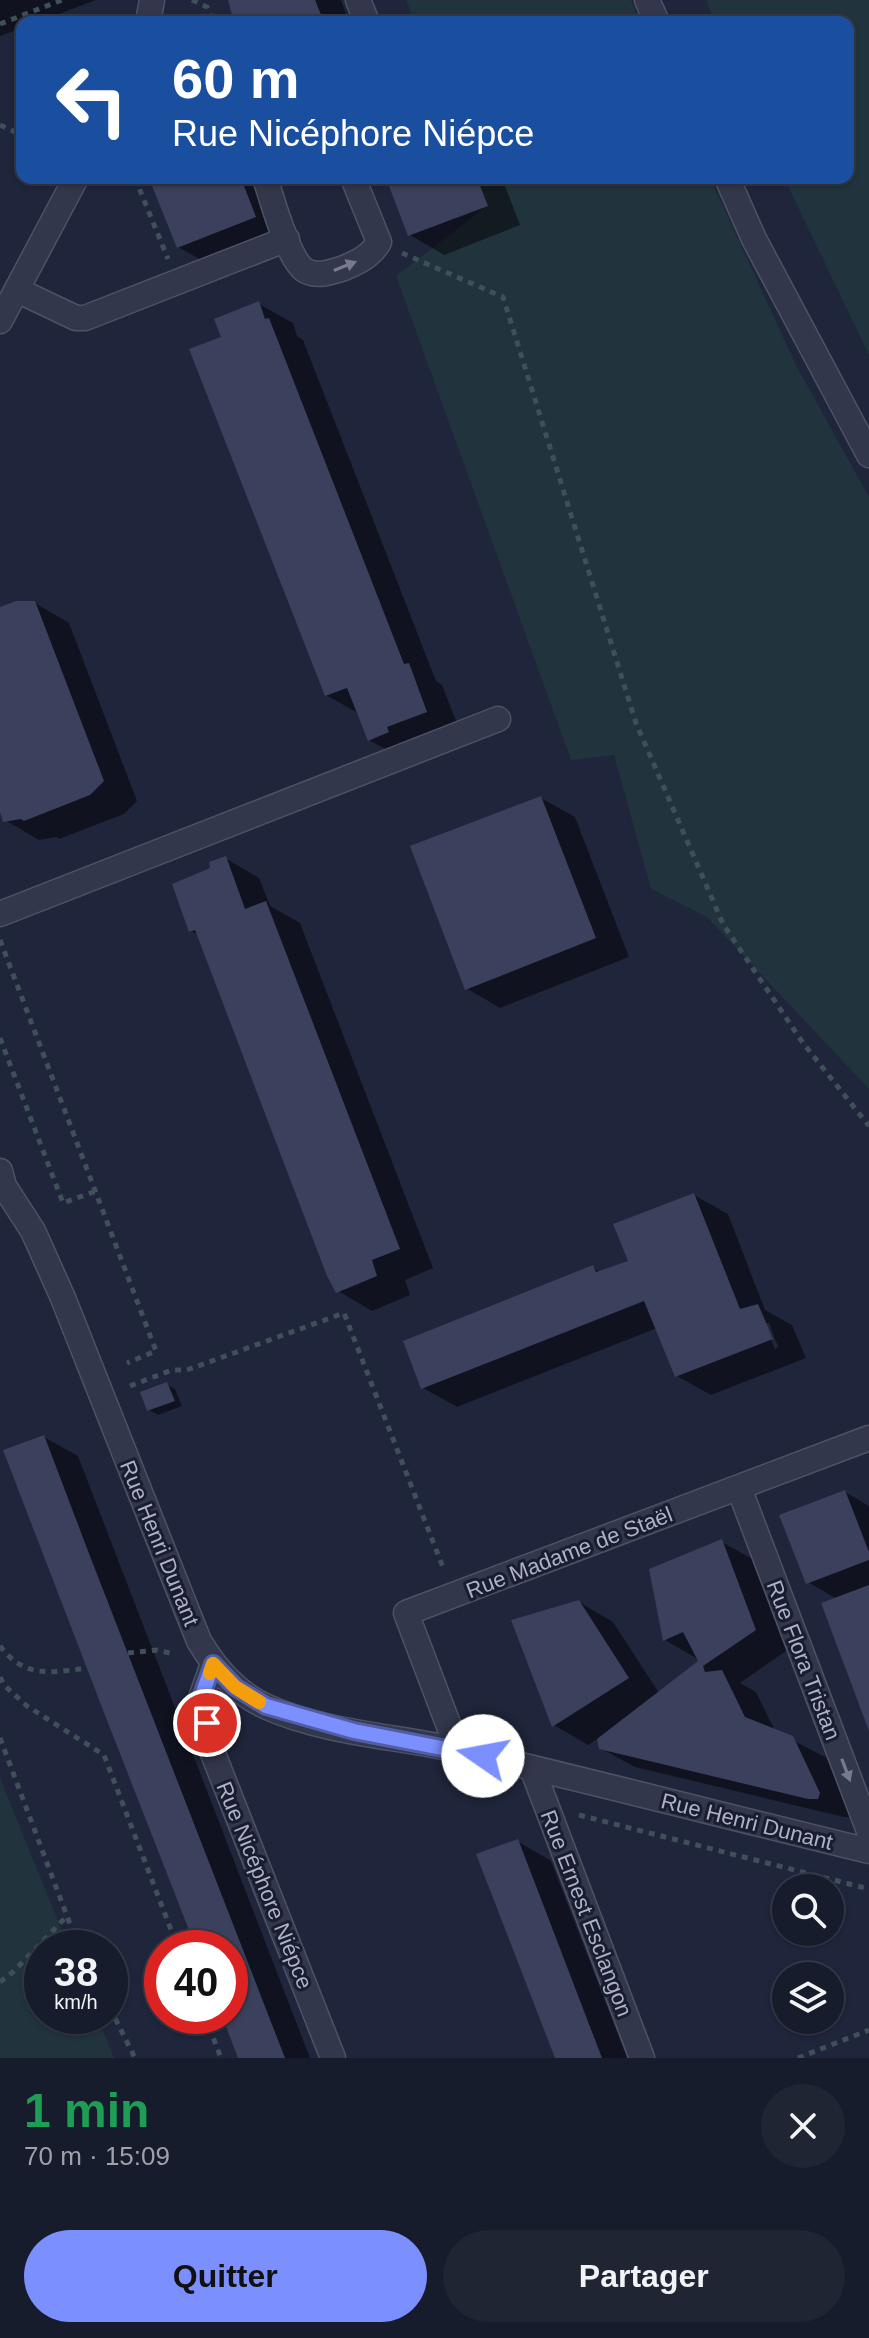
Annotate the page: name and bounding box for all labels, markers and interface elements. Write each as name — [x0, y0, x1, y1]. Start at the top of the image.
text: 60 m — [172, 47, 300, 110]
icon: left — [40, 48, 144, 152]
text: Rue Nicéphore Niépce — [172, 113, 534, 154]
one-way arrow — [333, 260, 357, 273]
street label: Rue Henri Dunant — [115, 1457, 204, 1630]
street label: Rue Madame de Staël — [463, 1502, 676, 1603]
street label: Rue Flora Tristan — [762, 1577, 845, 1743]
pin — [173, 1689, 241, 1757]
icon: arrive — [185, 1701, 229, 1745]
position arrow — [441, 1714, 525, 1798]
one-way arrow — [840, 1759, 853, 1783]
street label: Rue Nicéphore Niépce — [211, 1778, 318, 1992]
street label: Rue Henri Dunant — [658, 1788, 835, 1855]
street label: Rue Ernest Esclangon — [536, 1807, 637, 2020]
map controls — [772, 1874, 844, 2034]
button: search — [772, 1874, 844, 1946]
speed limit sign: 40 — [144, 1930, 248, 2034]
text: 38 — [54, 1950, 98, 1994]
button: layers — [772, 1962, 844, 2034]
text: km/h — [54, 1991, 98, 2013]
text: 1 min — [24, 2084, 149, 2137]
button: close — [761, 2084, 845, 2168]
text: 70 m · 15:09 — [24, 2141, 170, 2171]
button: Quitter — [24, 2230, 427, 2322]
button: Partager — [443, 2230, 845, 2322]

